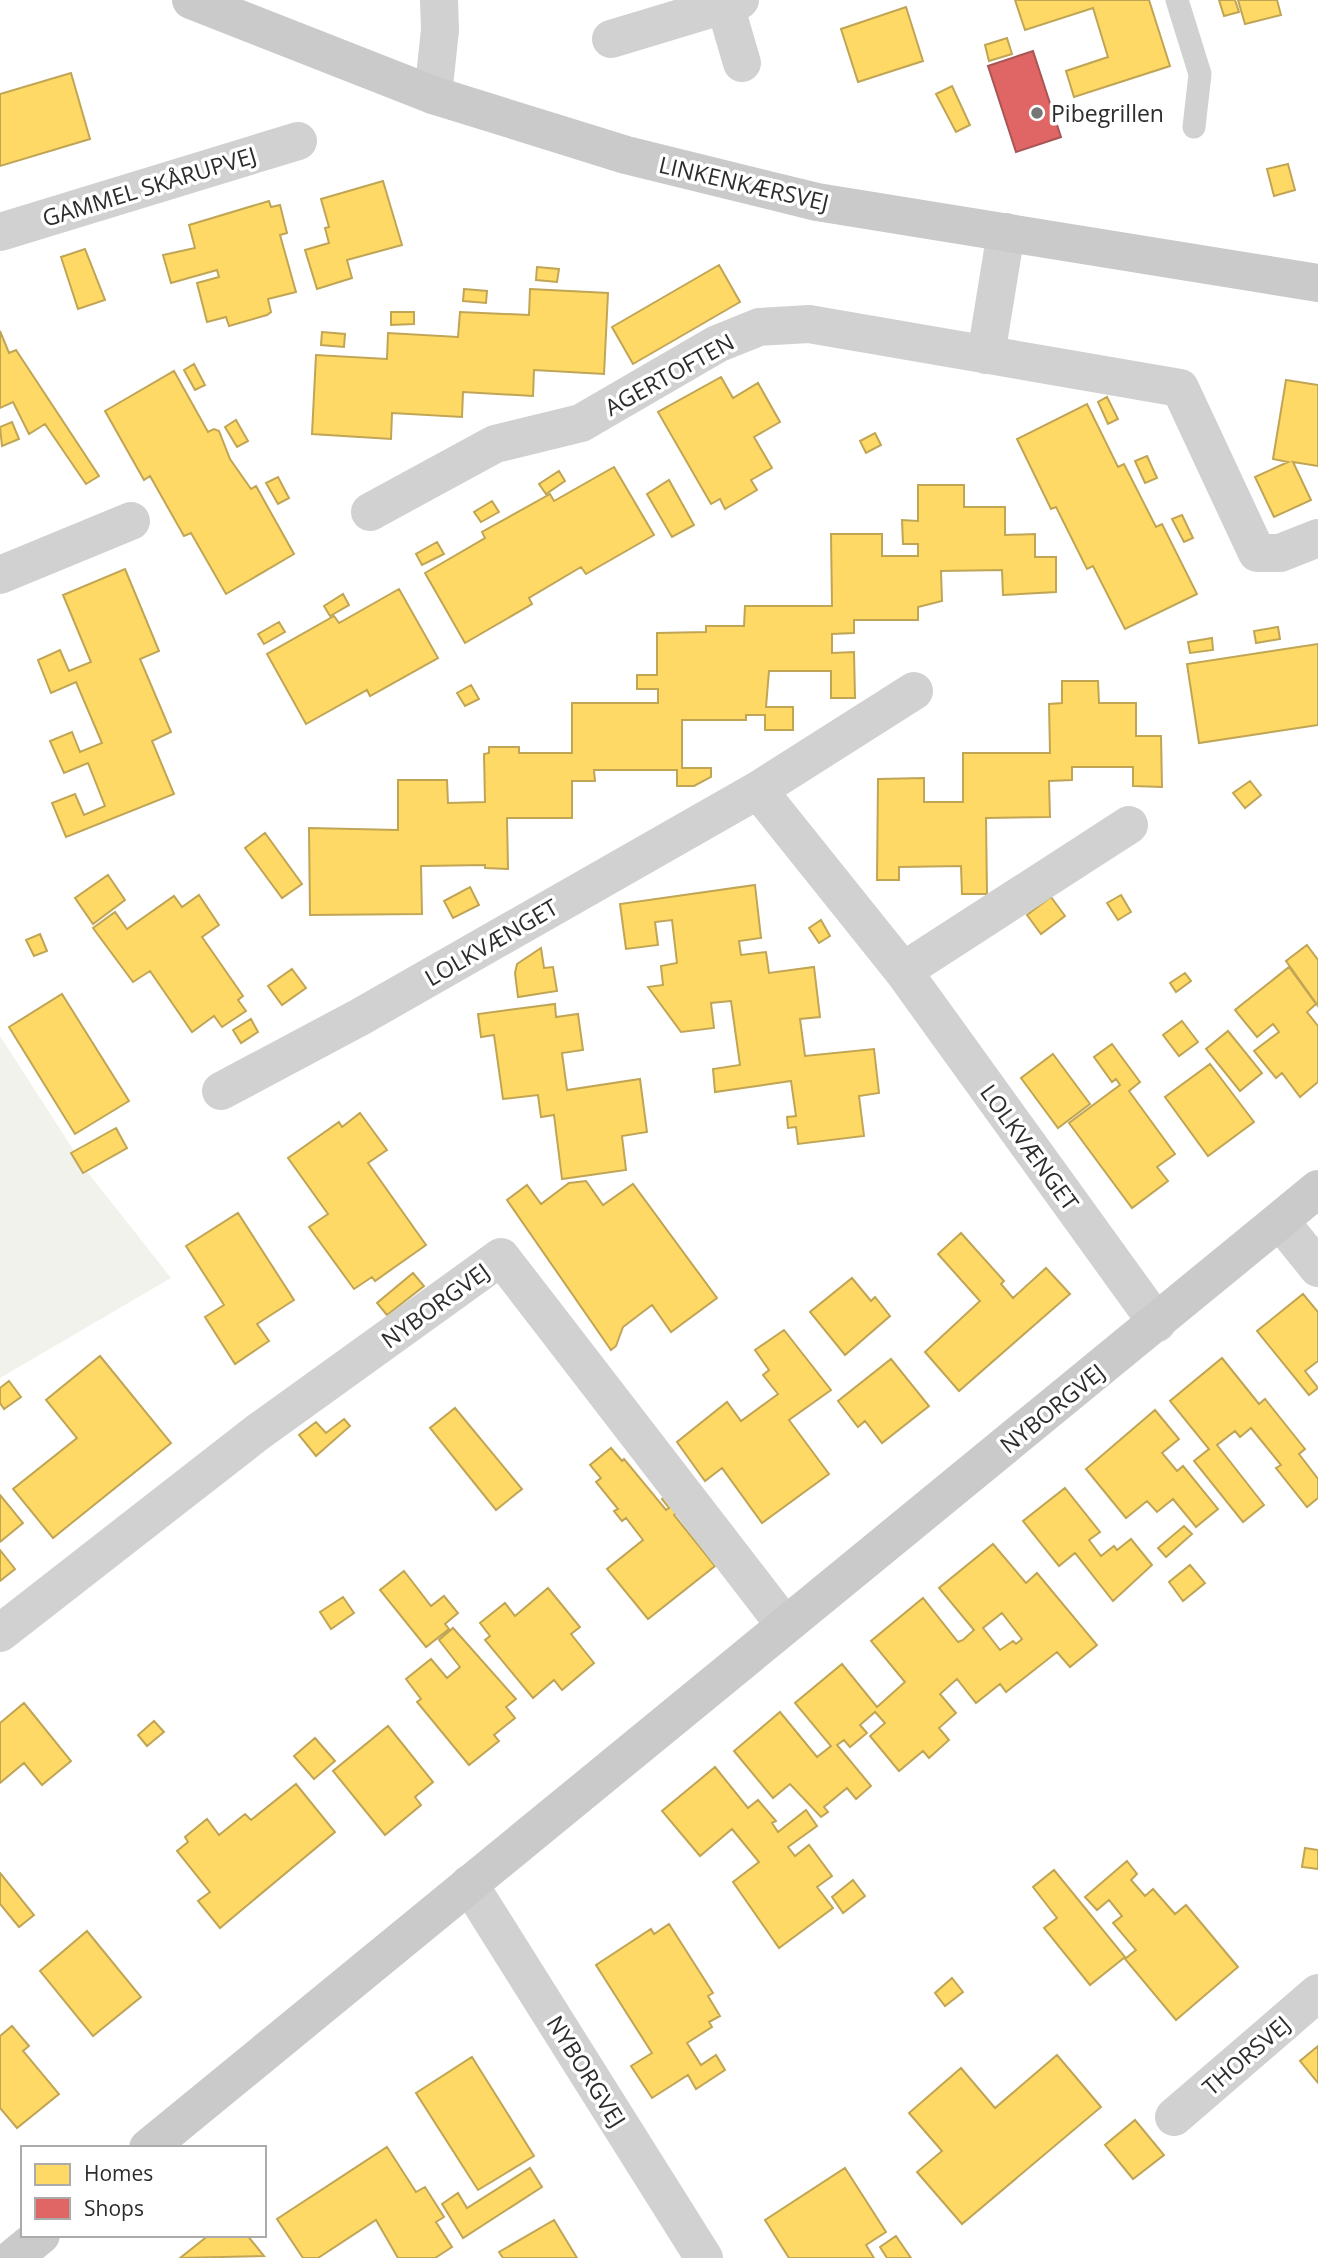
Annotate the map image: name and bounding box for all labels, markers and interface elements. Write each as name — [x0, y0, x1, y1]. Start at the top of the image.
place label: Pibegrillen — [1051, 97, 1164, 129]
marker: Pibegrillen — [1029, 105, 1045, 121]
street label: GAMMEL SKÅRUPVEJ — [38, 138, 260, 234]
street label: LINKENKÆRSVEJ — [656, 148, 832, 218]
street label: AGERTOFTEN — [599, 325, 739, 423]
street label: LOLKVÆNGET — [418, 891, 564, 993]
street label: LOLKVÆNGET — [973, 1077, 1087, 1217]
street label: NYBORGVEJ — [374, 1255, 496, 1355]
street label: NYBORGVEJ — [993, 1356, 1111, 1460]
street label: THORSVEJ — [1195, 2008, 1297, 2102]
street label: NYBORGVEJ — [540, 2009, 634, 2133]
legend — [21, 2146, 266, 2237]
text: Homes — [84, 2159, 153, 2187]
text: Shops — [84, 2194, 144, 2222]

